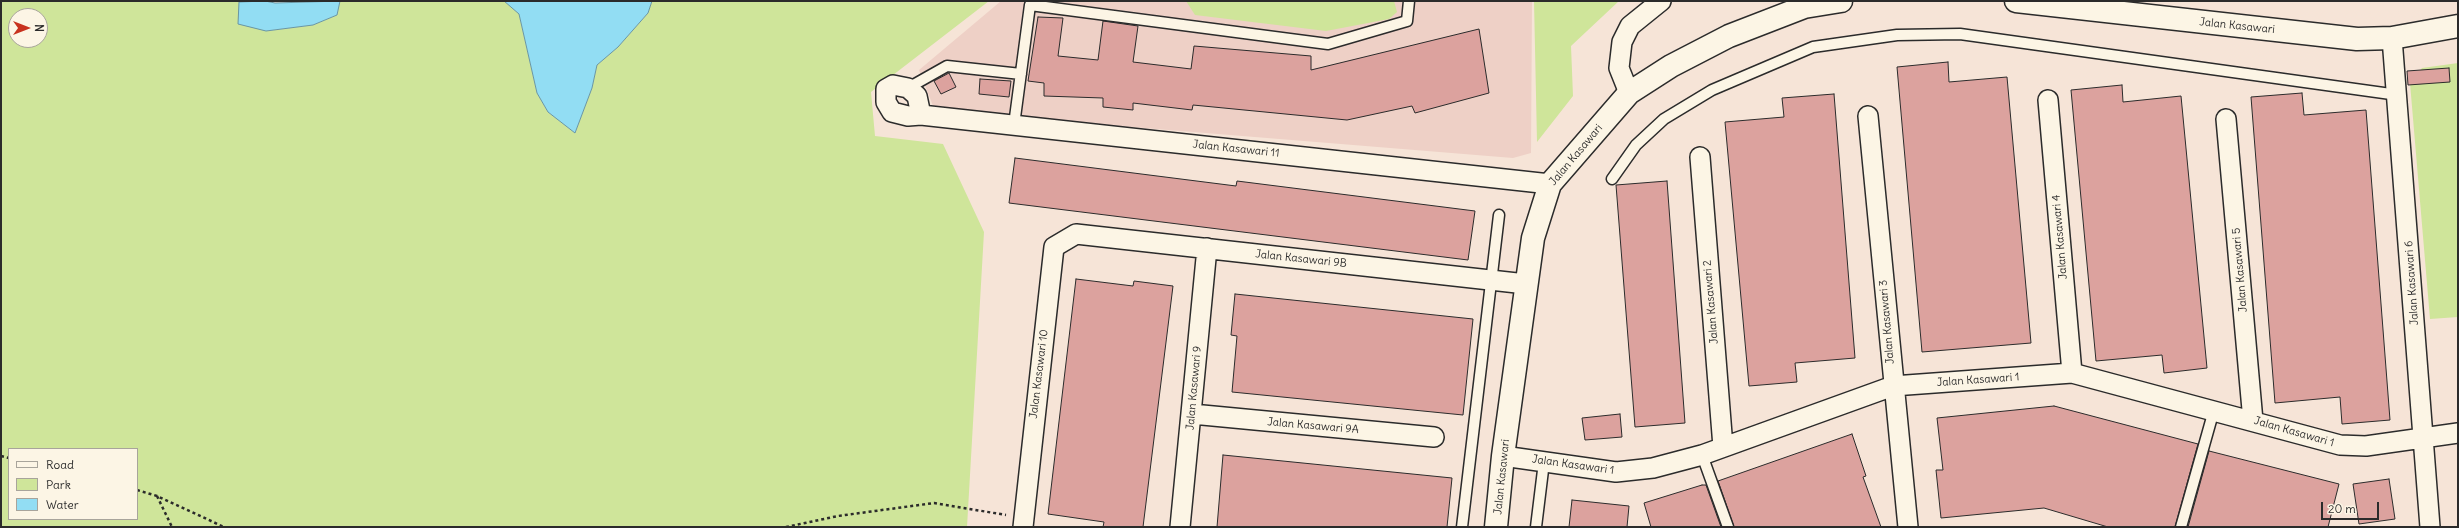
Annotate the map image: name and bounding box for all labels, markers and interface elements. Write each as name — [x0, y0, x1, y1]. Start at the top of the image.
north arrow — [8, 8, 48, 48]
street label: Jalan Kasawari — [2199, 15, 2275, 37]
text: N — [32, 24, 46, 32]
street label: Jalan Kasawari — [1547, 122, 1605, 188]
street label: Jalan Kasawari 11 — [1192, 138, 1280, 160]
street label: Jalan Kasawari 4 — [2050, 194, 2070, 280]
street label: Jalan Kasawari 5 — [2230, 227, 2250, 313]
street label: Jalan Kasawari 6 — [2402, 240, 2422, 326]
street label: Jalan Kasawari 9B — [1255, 248, 1347, 270]
street label: Jalan Kasawari 2 — [1701, 259, 1721, 345]
street label: Jalan Kasawari 3 — [1877, 279, 1897, 365]
street label: Jalan Kasawari 10 — [1027, 329, 1051, 419]
street label: Jalan Kasawari 9 — [1184, 345, 1204, 431]
street label: Jalan Kasawari 1 — [1936, 371, 2020, 389]
street label: Jalan Kasawari 1 — [2252, 414, 2336, 450]
street label: Jalan Kasawari 9A — [1267, 415, 1359, 437]
street label: Jalan Kasawari — [1491, 439, 1513, 515]
legend — [8, 448, 138, 520]
street label: Jalan Kasawari 1 — [1531, 453, 1615, 477]
text: Road — [46, 457, 74, 472]
text: Park — [46, 477, 71, 492]
scale bar — [2323, 494, 2381, 520]
text: Water — [46, 497, 79, 512]
text: 20 m — [2328, 501, 2356, 516]

